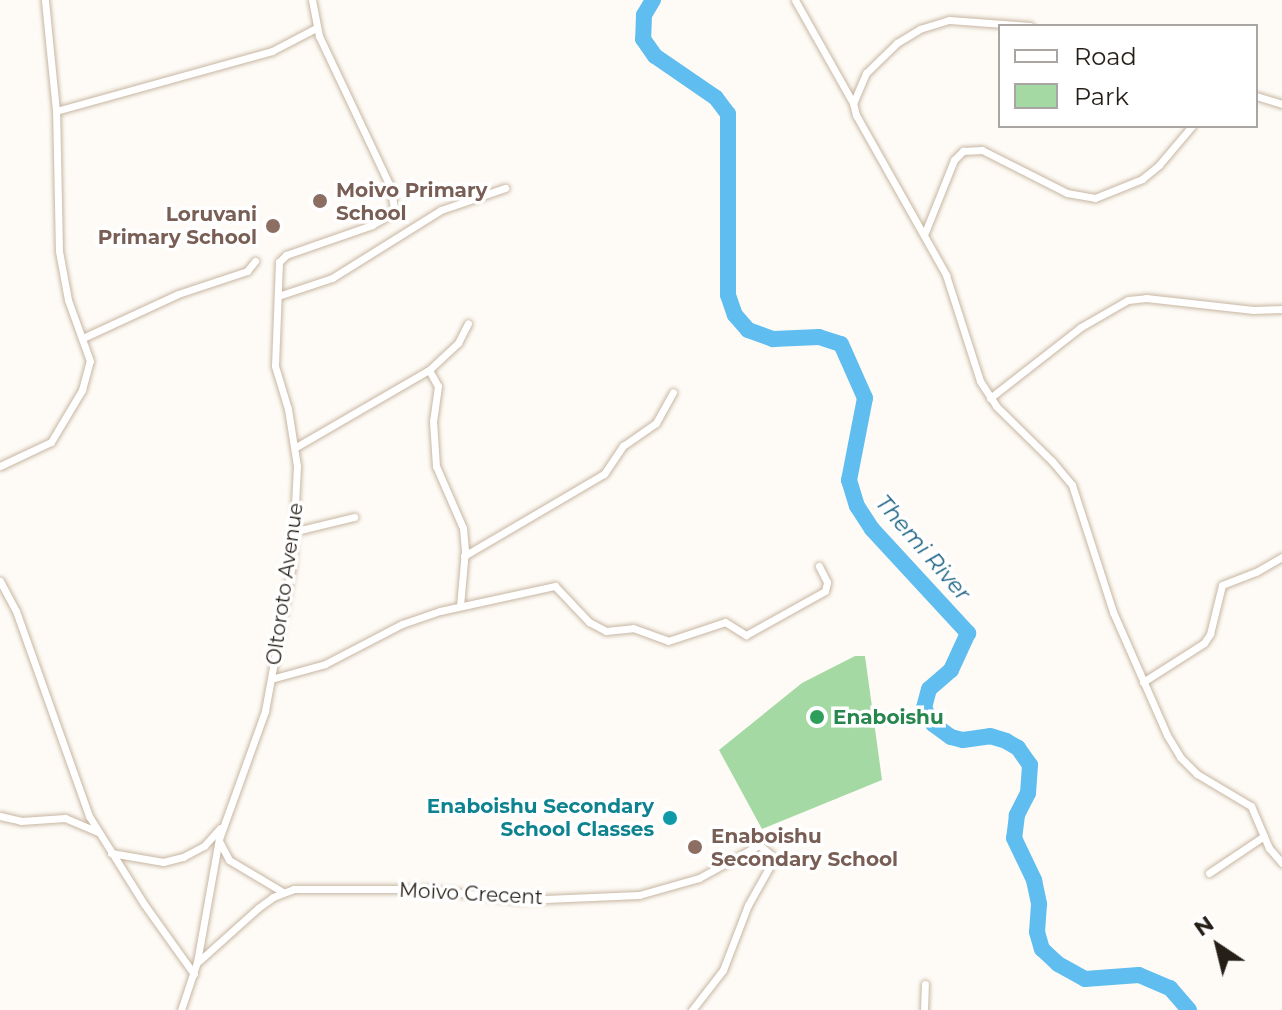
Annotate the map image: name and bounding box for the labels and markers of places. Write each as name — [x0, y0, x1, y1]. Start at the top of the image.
place label: Moivo Primary School — [336, 178, 488, 225]
marker: Moivo Primary School — [311, 192, 329, 210]
place label: Loruvani Primary School — [98, 202, 257, 249]
marker: Loruvani Primary School — [264, 217, 282, 235]
place label: Enaboishu — [833, 705, 944, 729]
marker: Enaboishu — [808, 708, 826, 726]
place label: Enaboishu Secondary School Classes — [427, 794, 654, 841]
marker: Enaboishu Secondary School Classes — [661, 809, 679, 827]
place label: Enaboishu Secondary School — [711, 824, 898, 871]
marker: Enaboishu Secondary School — [686, 838, 704, 856]

